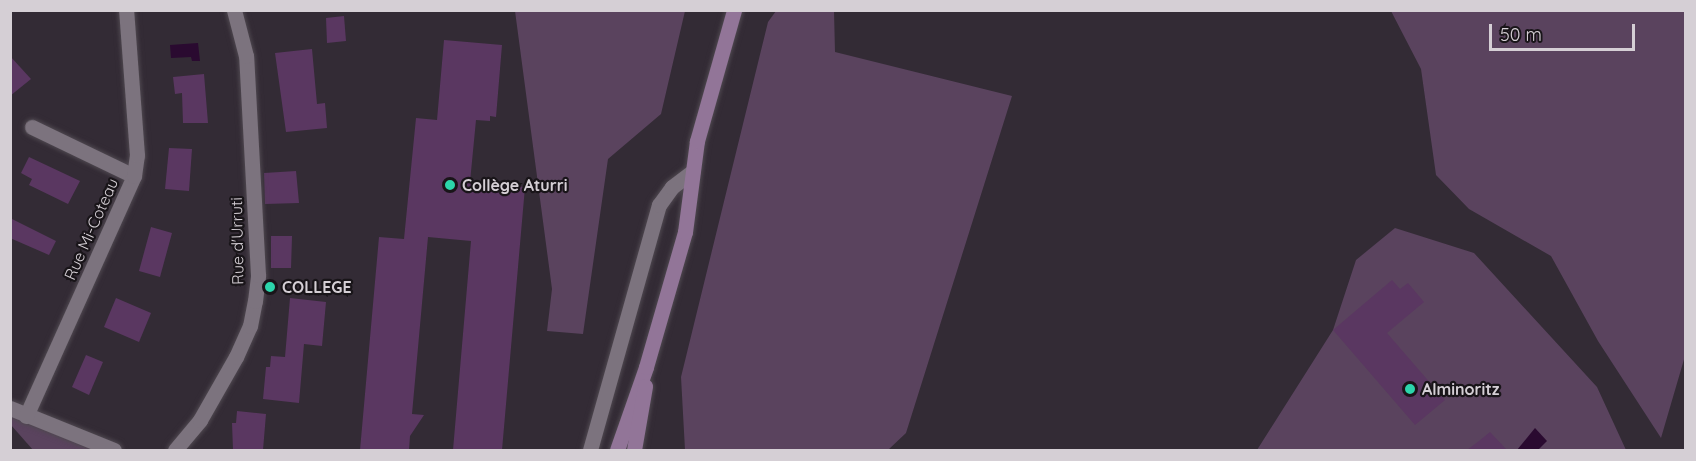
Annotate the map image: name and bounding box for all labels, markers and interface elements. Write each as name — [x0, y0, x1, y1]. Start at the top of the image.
scale bar — [1492, 12, 1638, 50]
text: 50 m — [1500, 23, 1542, 46]
street label: Rue Mi-Coteau — [60, 175, 122, 283]
place label: Collège Aturri — [462, 175, 567, 195]
marker: Collège Aturri — [443, 178, 457, 192]
street label: Rue d'Urruti — [227, 197, 247, 285]
place label: COLLEGE — [282, 277, 352, 297]
marker: COLLEGE — [263, 280, 277, 294]
place label: Alminoritz — [1422, 379, 1500, 399]
marker: Alminoritz — [1403, 382, 1417, 396]

